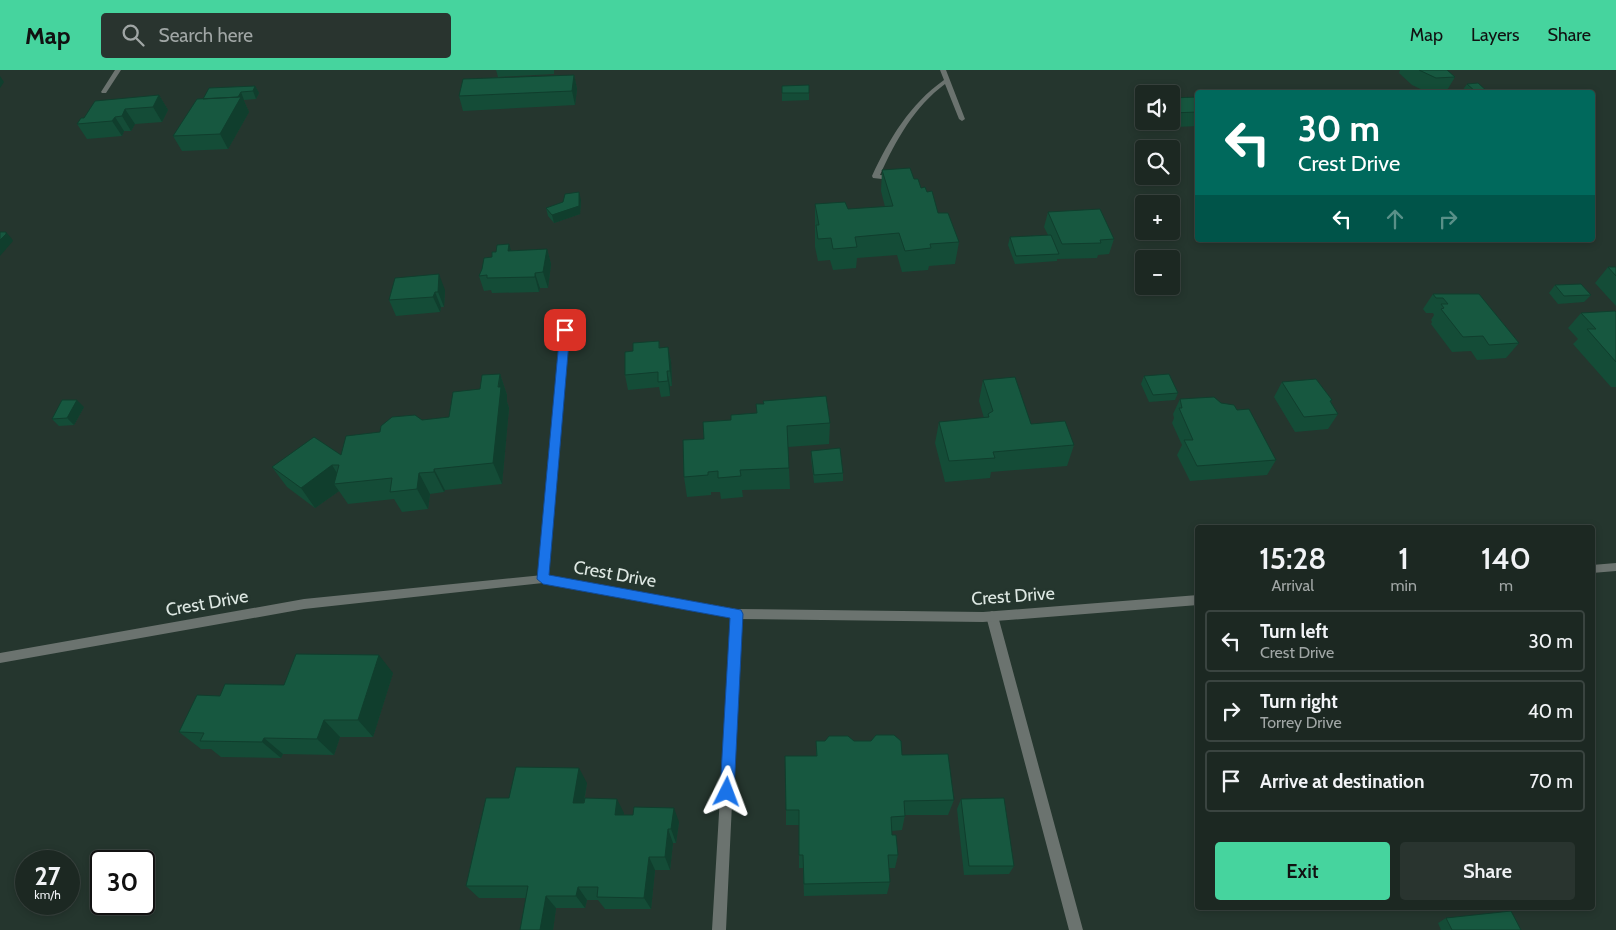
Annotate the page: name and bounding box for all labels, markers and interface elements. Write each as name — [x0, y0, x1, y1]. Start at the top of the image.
search box — [101, 13, 451, 58]
text: Map — [25, 21, 71, 50]
icon: search — [119, 21, 147, 49]
text: Search here — [159, 24, 253, 47]
text: Map — [1410, 24, 1443, 46]
text: Layers — [1471, 24, 1520, 46]
text: Share — [1548, 24, 1591, 46]
map controls — [1135, 85, 1180, 295]
button: sound — [1135, 85, 1180, 130]
text: 30 m — [1298, 107, 1380, 150]
icon: left — [1215, 110, 1280, 175]
button: search — [1135, 140, 1180, 185]
text: Crest Drive — [1298, 150, 1400, 177]
button: + — [1135, 195, 1180, 240]
icon: left — [1328, 205, 1356, 233]
icon: ahead — [1381, 205, 1409, 233]
icon: right — [1434, 205, 1462, 233]
button: − — [1135, 250, 1180, 295]
pin — [544, 309, 586, 351]
icon: arrive — [551, 316, 579, 344]
text: 15:28 — [1259, 540, 1326, 577]
text: 1 — [1398, 540, 1409, 577]
text: 140 — [1481, 540, 1531, 577]
street label: Crest Drive — [572, 556, 658, 592]
text: Arrival — [1271, 576, 1314, 595]
text: min — [1390, 576, 1417, 595]
text: m — [1499, 576, 1513, 595]
street label: Crest Drive — [971, 582, 1055, 610]
street label: Crest Drive — [164, 585, 250, 621]
text: Turn left — [1260, 620, 1328, 643]
icon: left — [1217, 627, 1245, 655]
text: 30 m — [1529, 630, 1573, 653]
text: Crest Drive — [1260, 643, 1334, 662]
text: Turn right — [1260, 690, 1338, 713]
icon: right — [1217, 697, 1245, 725]
text: 40 m — [1528, 700, 1573, 723]
text: Torrey Drive — [1260, 713, 1342, 732]
position arrow — [700, 765, 752, 817]
icon: arrive — [1217, 767, 1245, 795]
text: Arrive at destination — [1260, 770, 1424, 793]
text: 70 m — [1529, 770, 1573, 793]
button: Exit — [1215, 842, 1390, 900]
button: Share — [1400, 842, 1575, 900]
speed limit sign: 30 — [90, 850, 155, 915]
text: 27 — [35, 861, 60, 891]
text: km/h — [34, 887, 61, 902]

